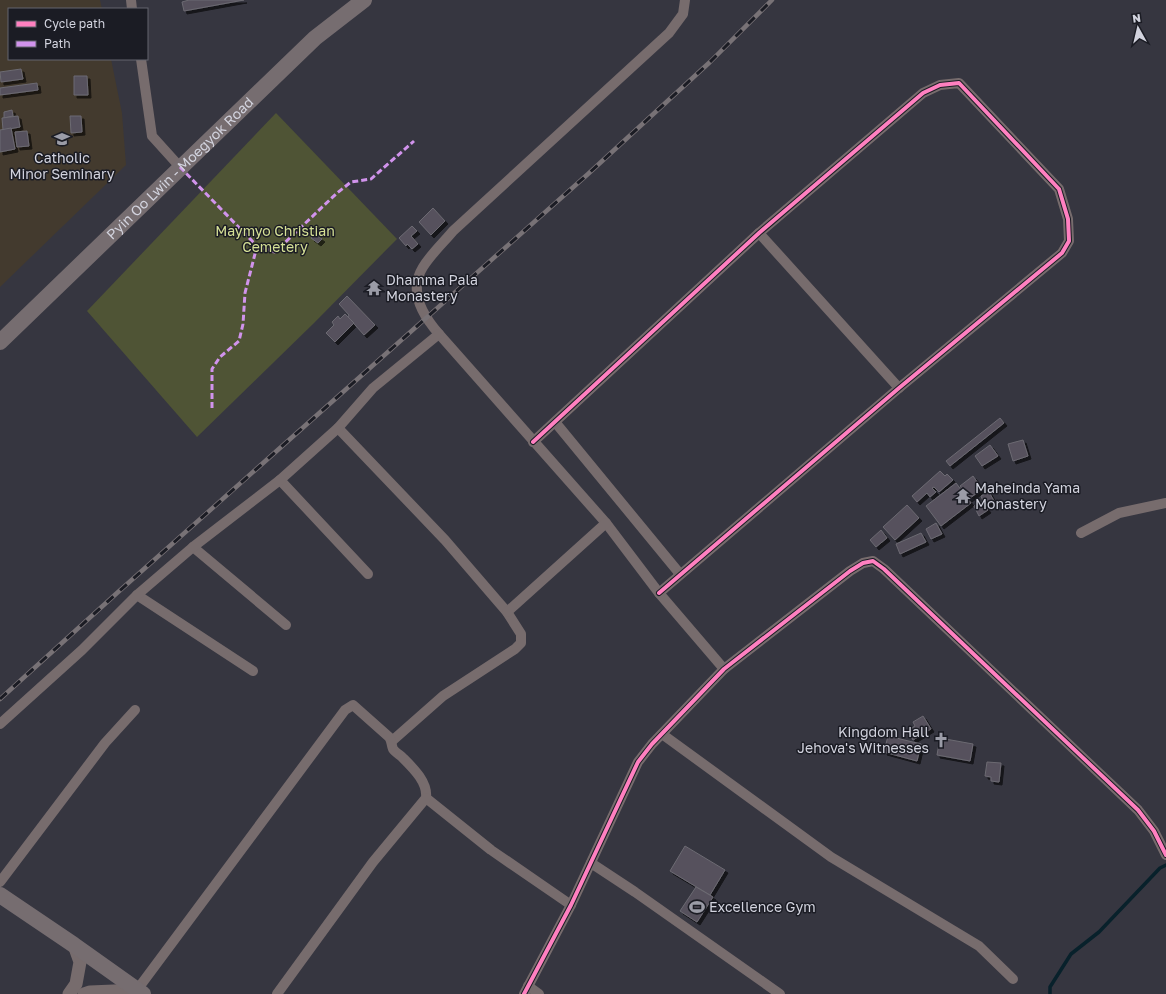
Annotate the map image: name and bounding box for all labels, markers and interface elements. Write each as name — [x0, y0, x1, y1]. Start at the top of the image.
legend — [8, 8, 148, 60]
north arrow — [1118, 8, 1158, 48]
text: N — [1131, 11, 1142, 25]
text: Cycle path — [44, 16, 105, 31]
text: Path — [44, 36, 71, 51]
street label: Pyin Oo Lwin - Moegyok Road — [103, 93, 257, 243]
school or university icon: Catholic Minor Seminary — [53, 130, 71, 148]
place label: Catholic Minor Seminary — [9, 149, 115, 182]
park label: Maymyo Christian Cemetery — [215, 222, 335, 255]
place label: Dhamma Pala Monastery — [386, 271, 478, 304]
temple icon: Dhamma Pala Monastery — [365, 279, 383, 297]
place label: Maheinda Yama Monastery — [975, 479, 1080, 512]
temple icon: Maheinda Yama Monastery — [954, 487, 972, 505]
place label: Kingdom Hall Jehova's Witnesses — [797, 723, 929, 756]
church icon: Kingdom Hall Jehova's Witnesses — [932, 731, 950, 749]
sports icon: Excellence Gym — [688, 898, 706, 916]
place label: Excellence Gym — [709, 898, 816, 915]

